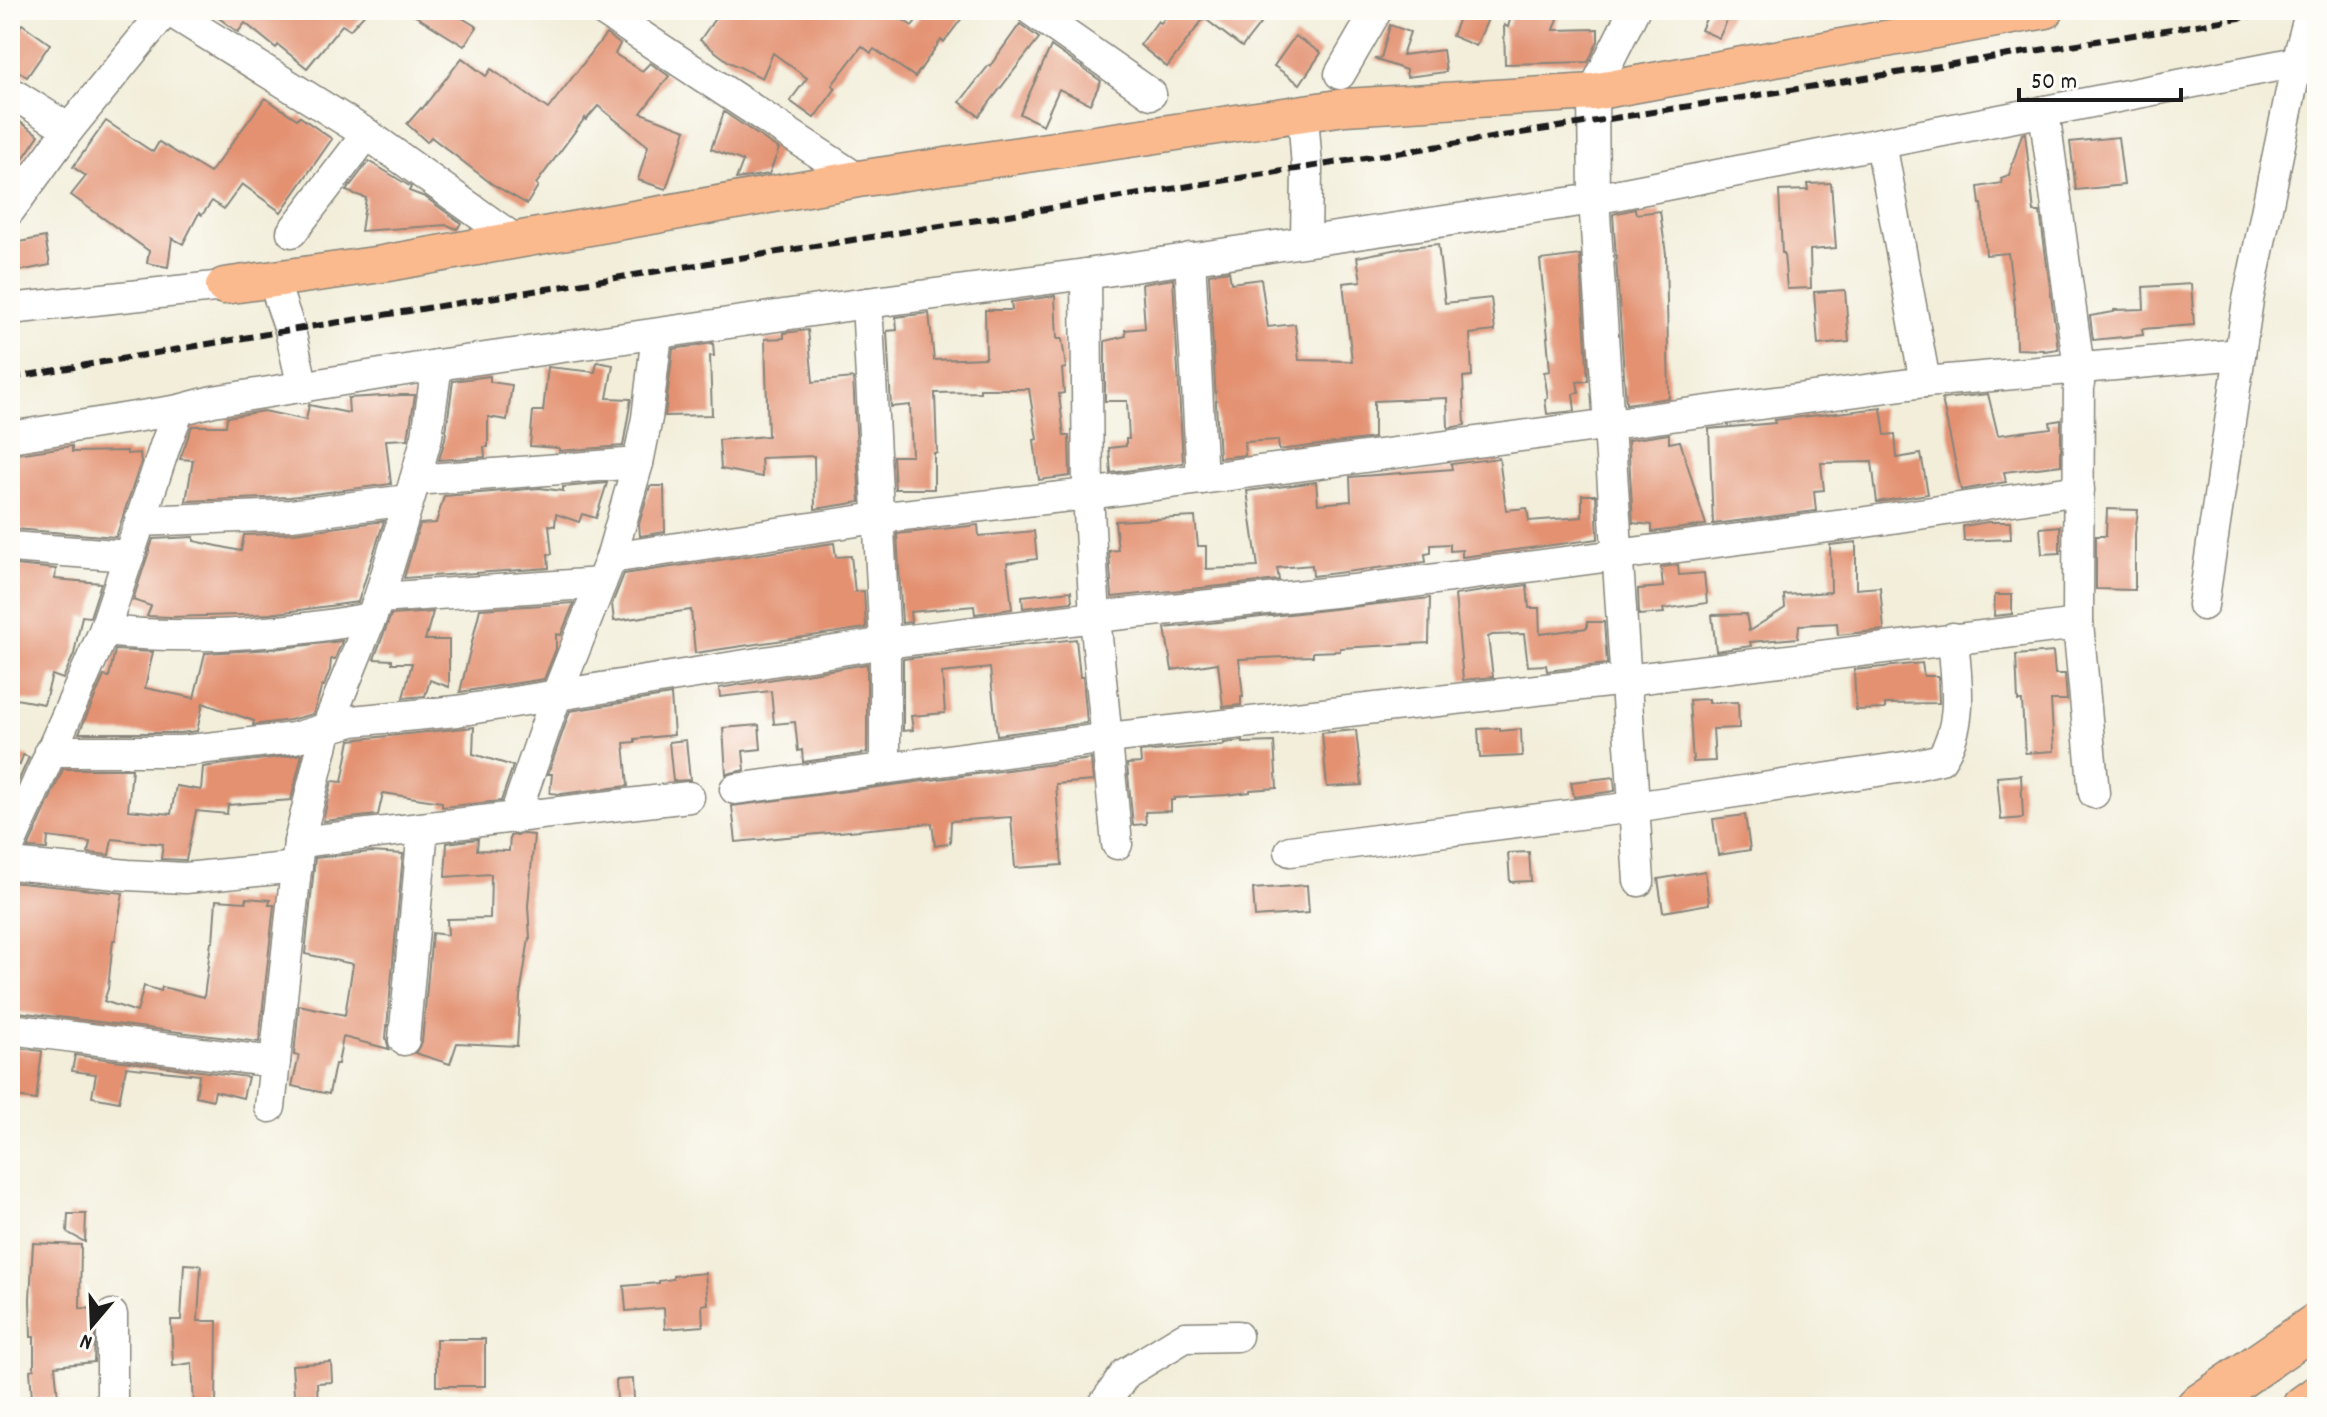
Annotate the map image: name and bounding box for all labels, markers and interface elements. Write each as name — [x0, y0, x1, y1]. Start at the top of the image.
scale bar — [2019, 52, 2181, 102]
text: 50 m — [2031, 66, 2077, 100]
north arrow — [52, 1285, 132, 1365]
text: N — [76, 1324, 97, 1357]

